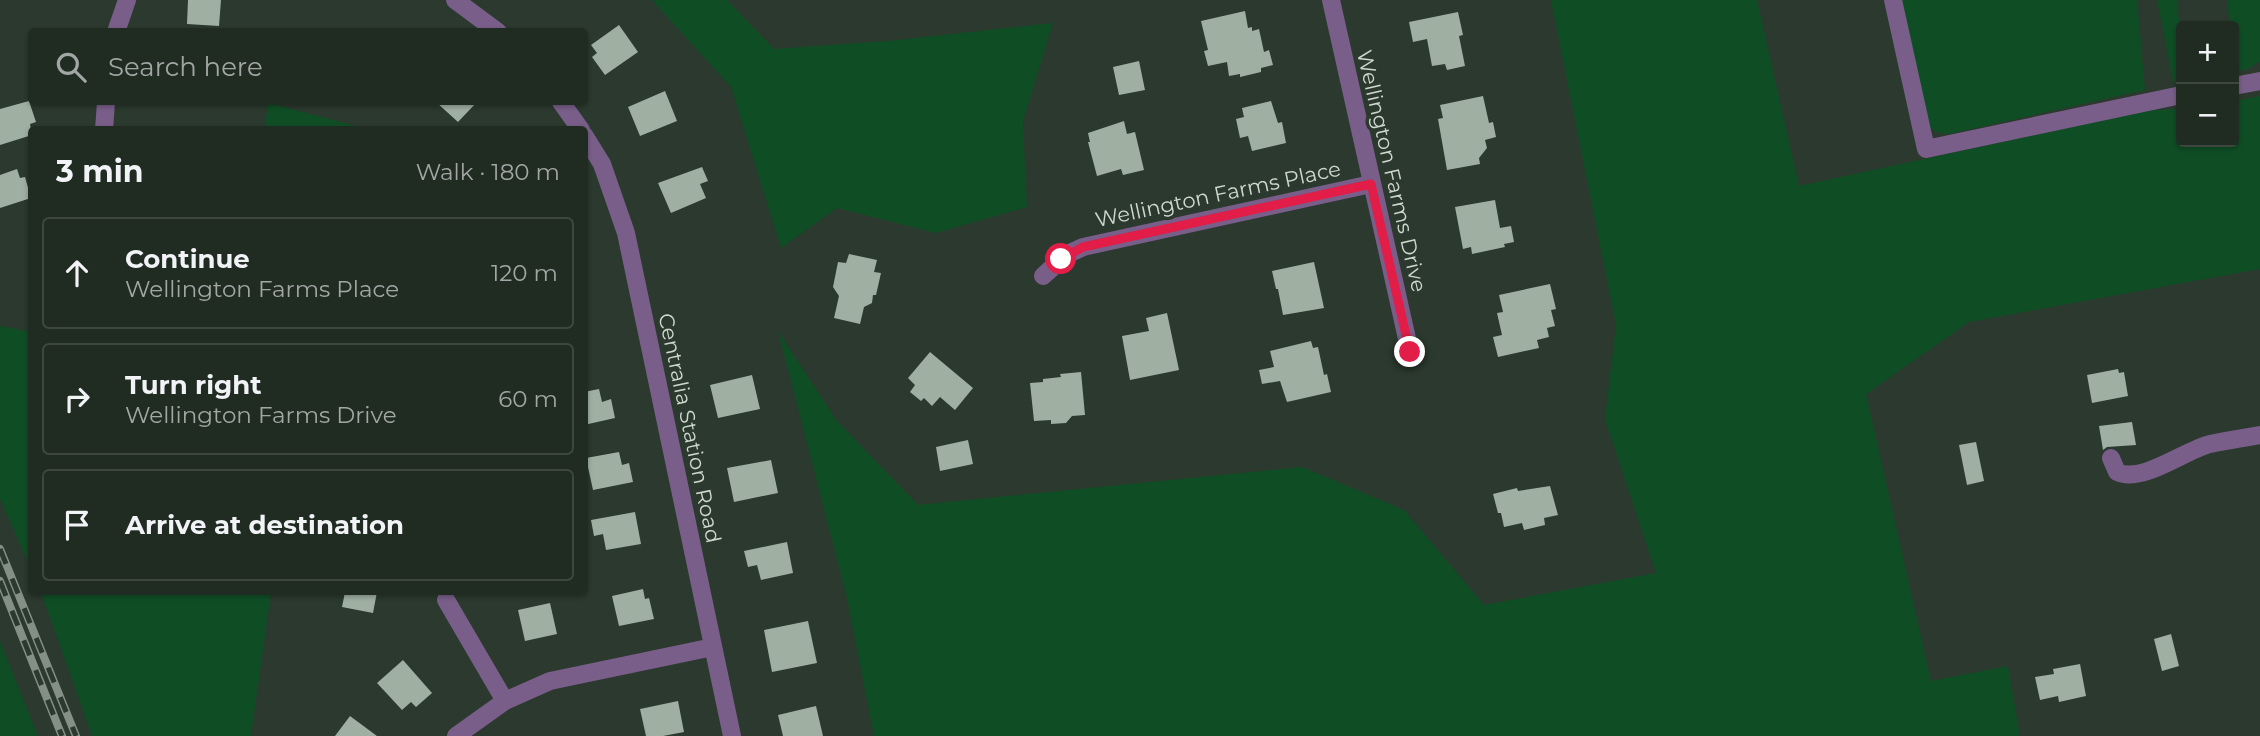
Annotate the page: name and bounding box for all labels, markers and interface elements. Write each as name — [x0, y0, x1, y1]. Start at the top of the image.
map controls — [2176, 21, 2239, 147]
button: + — [2176, 21, 2239, 84]
search box — [28, 28, 588, 105]
street label: Wellington Farms Drive — [1352, 47, 1432, 295]
icon: search — [52, 48, 90, 86]
text: Search here — [108, 51, 263, 83]
button: − — [2176, 84, 2239, 147]
text: 3 min — [56, 153, 143, 190]
street label: Wellington Farms Place — [1093, 156, 1343, 232]
text: Walk · 180 m — [416, 158, 560, 186]
text: Continue — [125, 243, 250, 275]
route start — [1045, 243, 1076, 274]
icon: ahead — [58, 254, 96, 292]
text: 120 m — [491, 259, 558, 287]
text: Wellington Farms Place — [125, 275, 399, 303]
street label: Centralia Station Road — [653, 311, 727, 545]
route end — [1394, 336, 1425, 367]
text: Turn right — [125, 369, 261, 401]
icon: right — [58, 380, 96, 418]
text: 60 m — [498, 385, 558, 413]
text: Wellington Farms Drive — [125, 401, 397, 429]
icon: arrive — [58, 506, 96, 544]
text: Arrive at destination — [125, 509, 404, 541]

